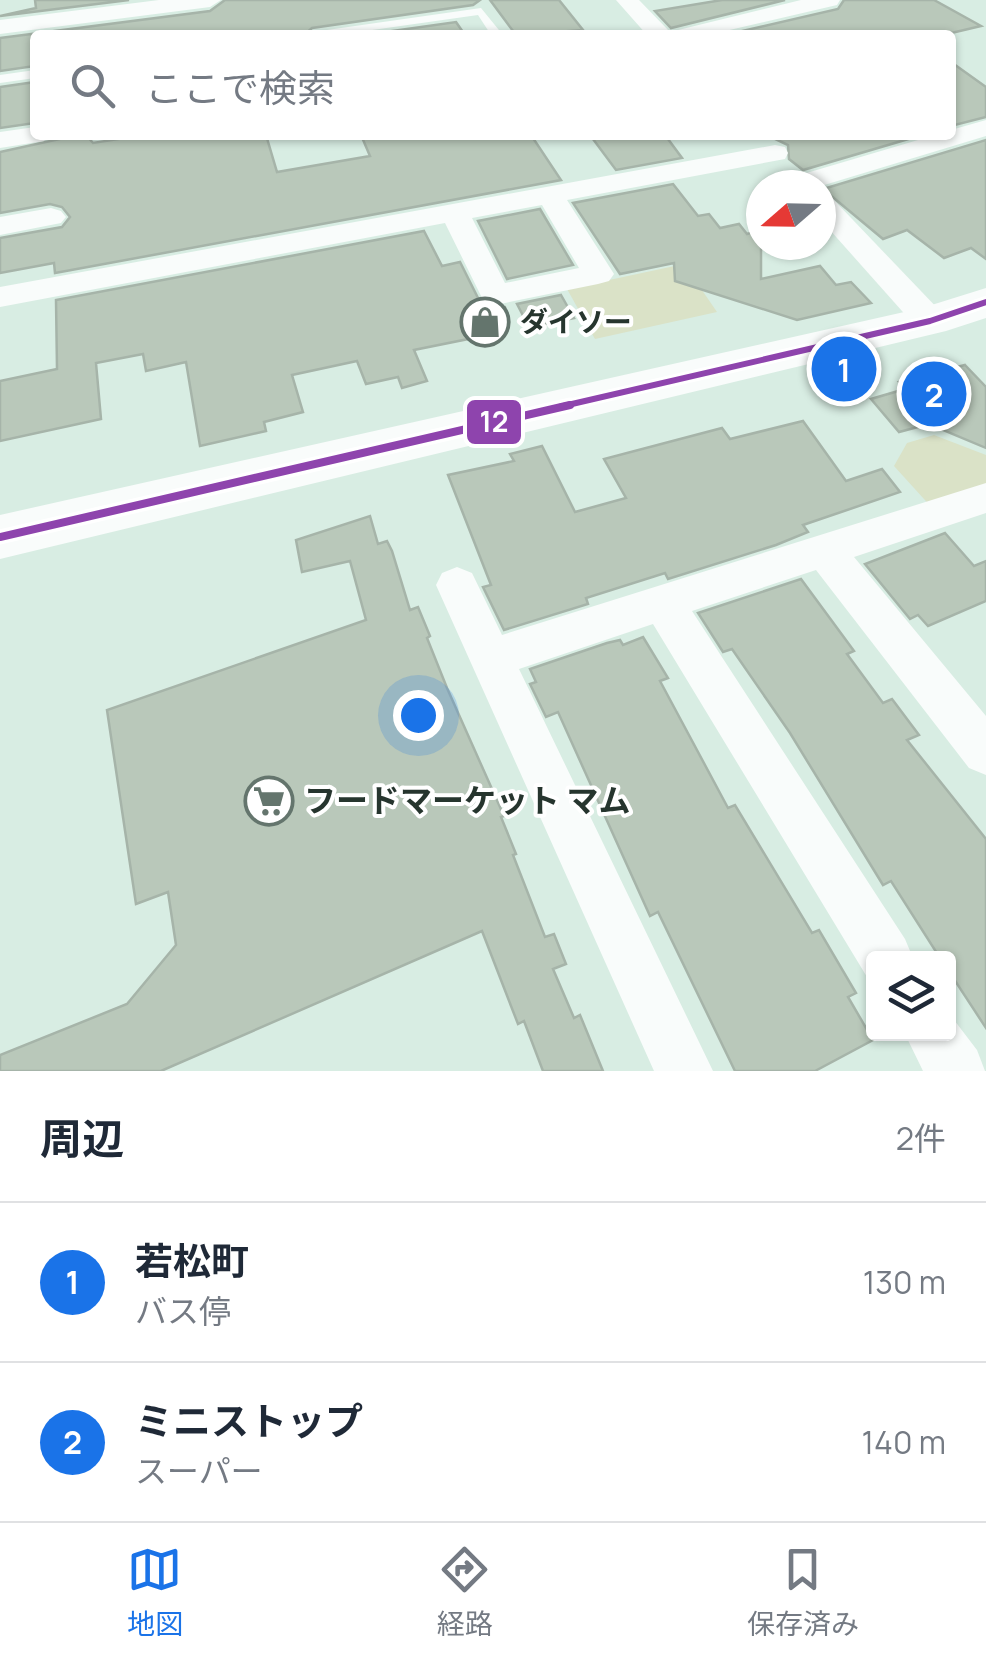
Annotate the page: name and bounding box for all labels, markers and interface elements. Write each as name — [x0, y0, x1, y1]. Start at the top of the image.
search box — [30, 30, 956, 140]
icon: search — [65, 58, 120, 113]
text: ここで検索 — [145, 61, 335, 113]
north arrow — [746, 170, 836, 260]
shop icon: ダイソー — [459, 296, 511, 348]
place label: ダイソー — [520, 302, 632, 340]
pin: 1 — [812, 332, 876, 406]
pin: 2 — [902, 356, 966, 432]
line badge: 12 — [465, 398, 523, 446]
text: 12 — [480, 402, 508, 440]
your location — [393, 690, 444, 741]
supermarket icon: フードマーケット マム — [243, 775, 295, 827]
place label: フードマーケット マム — [304, 778, 630, 822]
map controls — [866, 951, 956, 1041]
button: layers — [866, 951, 956, 1041]
text: 周辺 — [40, 1109, 124, 1167]
text: 2件 — [896, 1116, 946, 1160]
text: 若松町 — [135, 1234, 249, 1286]
text: 1 — [65, 1260, 80, 1304]
text: 130 m — [863, 1260, 946, 1304]
text: バス停 — [135, 1289, 231, 1333]
text: ミニストップ — [135, 1394, 363, 1446]
text: 2 — [63, 1420, 82, 1464]
text: 140 m — [862, 1420, 946, 1464]
text: スーパー — [135, 1449, 263, 1493]
tab: 地図 — [127, 1542, 183, 1642]
tab: 経路 — [437, 1542, 493, 1642]
tab: 保存済み — [747, 1542, 859, 1642]

